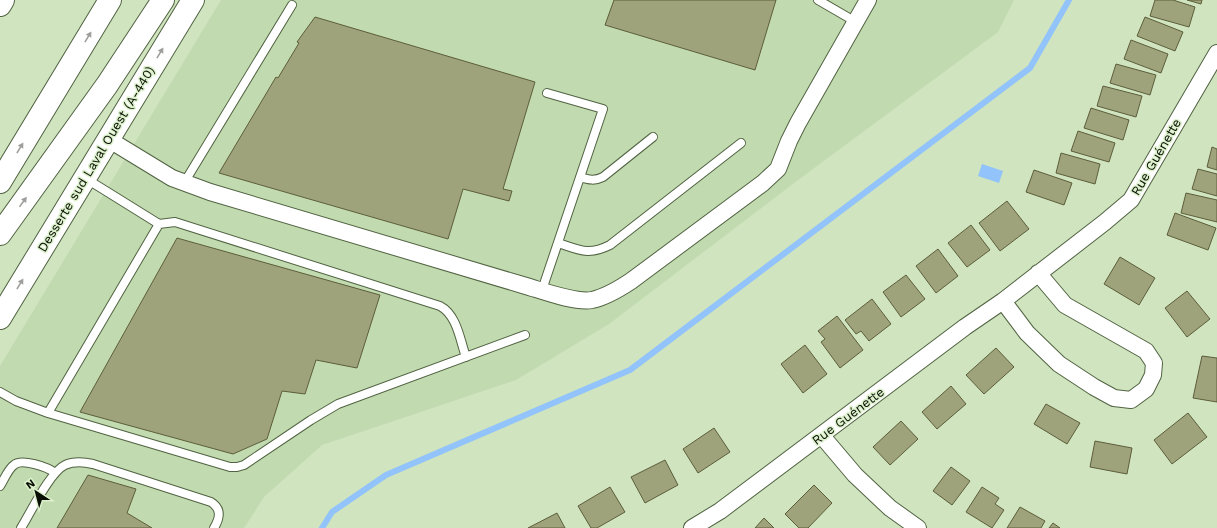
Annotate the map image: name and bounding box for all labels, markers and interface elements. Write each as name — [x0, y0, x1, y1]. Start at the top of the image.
one-way arrow — [84, 31, 91, 43]
one-way arrow — [157, 47, 164, 59]
street label: Desserte sud Laval Ouest (A-440) — [34, 63, 158, 255]
street label: Rue Guénette — [1128, 116, 1184, 198]
one-way arrow — [17, 142, 24, 154]
one-way arrow — [19, 197, 27, 207]
one-way arrow — [17, 278, 24, 290]
street label: Rue Guénette — [809, 384, 887, 448]
north arrow — [16, 472, 56, 512]
text: N — [23, 477, 38, 492]

